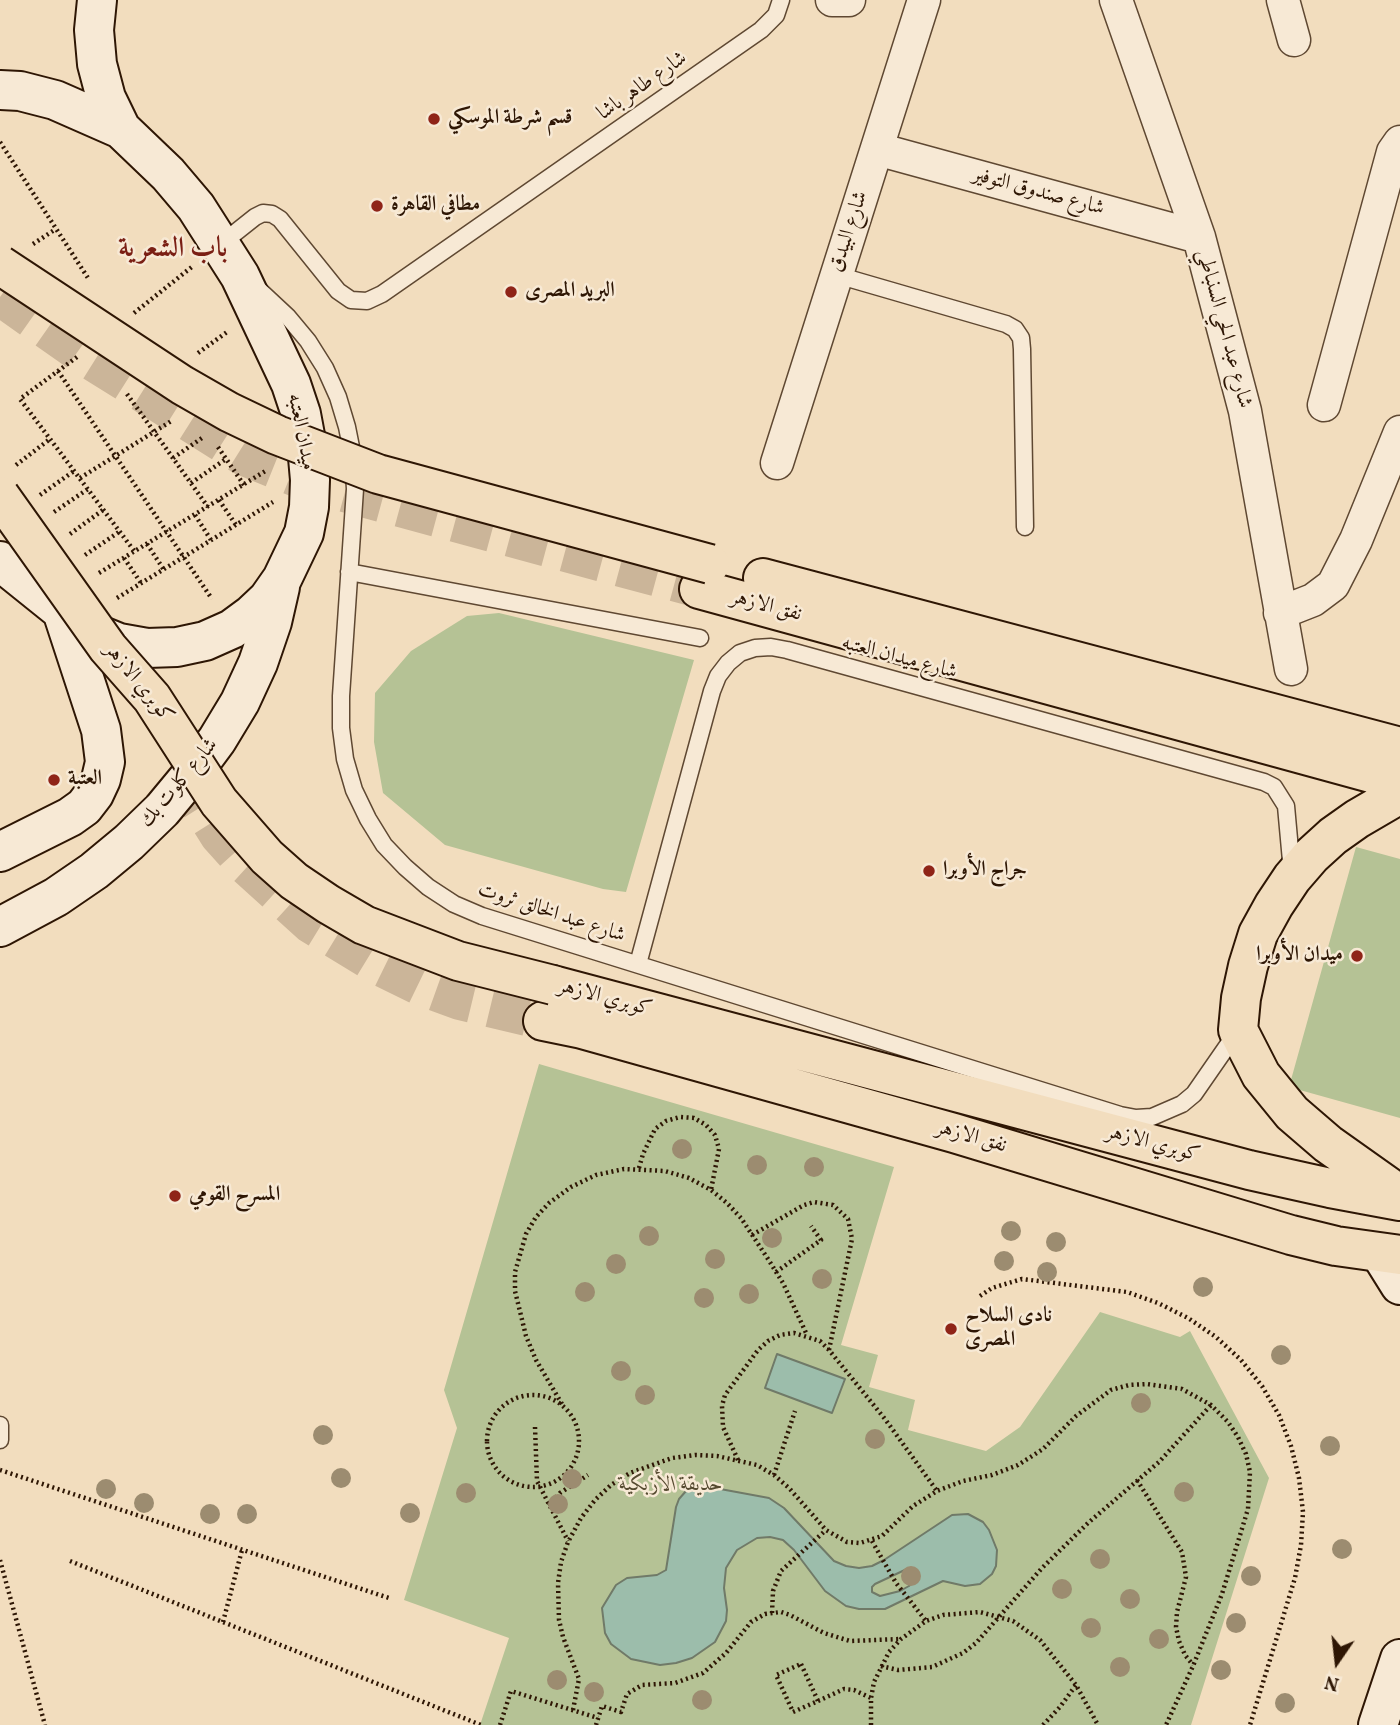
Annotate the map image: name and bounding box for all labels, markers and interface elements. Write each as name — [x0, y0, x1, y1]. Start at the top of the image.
street label: شارع طاهر باشا — [593, 47, 693, 127]
place label: قسم شرطة الموسكي — [448, 106, 572, 132]
marker: قسم شرطة الموسكي — [426, 111, 442, 127]
street label: شارع صندوق التوفير — [969, 163, 1107, 223]
street label: شارع البيدق — [825, 188, 875, 276]
place label: مطافي القاهرة — [391, 193, 480, 219]
marker: مطافي القاهرة — [369, 198, 385, 214]
district label: باب الشعرية — [118, 234, 228, 268]
street label: شارع عبد الحي السنباطي — [1190, 247, 1256, 411]
place label: البريد المصرى — [525, 279, 615, 305]
marker: البريد المصرى — [503, 284, 519, 300]
street label: ميدان العتبه — [280, 391, 320, 473]
street label: نفق الازهر — [728, 586, 804, 628]
street label: شارع ميدان العتبه — [838, 631, 960, 687]
street label: كوبري الازهر — [98, 639, 178, 729]
street label: شارع كلوت بك — [135, 734, 225, 834]
place label: العتبة — [68, 767, 102, 793]
marker: العتبة — [46, 772, 62, 788]
place label: جراج الأوبرا — [943, 858, 1027, 884]
marker: جراج الأوبرا — [921, 863, 937, 879]
street label: شارع عبد الخالق ثروت — [474, 878, 628, 950]
place label: ميدان الأوبرا — [1256, 943, 1343, 969]
marker: ميدان الأوبرا — [1349, 948, 1365, 964]
street label: كوبري الازهر — [555, 974, 655, 1024]
street label: نفق الازهر — [933, 1116, 1009, 1160]
street label: كوبري الازهر — [1103, 1120, 1203, 1170]
place label: المسرح القومي — [189, 1183, 280, 1209]
marker: المسرح القومي — [167, 1188, 183, 1204]
place label: نادى السلاح المصرى — [965, 1304, 1052, 1354]
marker: نادى السلاح المصرى — [943, 1321, 959, 1337]
park label: حديقة الأزبكية — [619, 1473, 723, 1499]
north arrow — [1302, 1627, 1372, 1697]
text: N — [1322, 1668, 1342, 1697]

